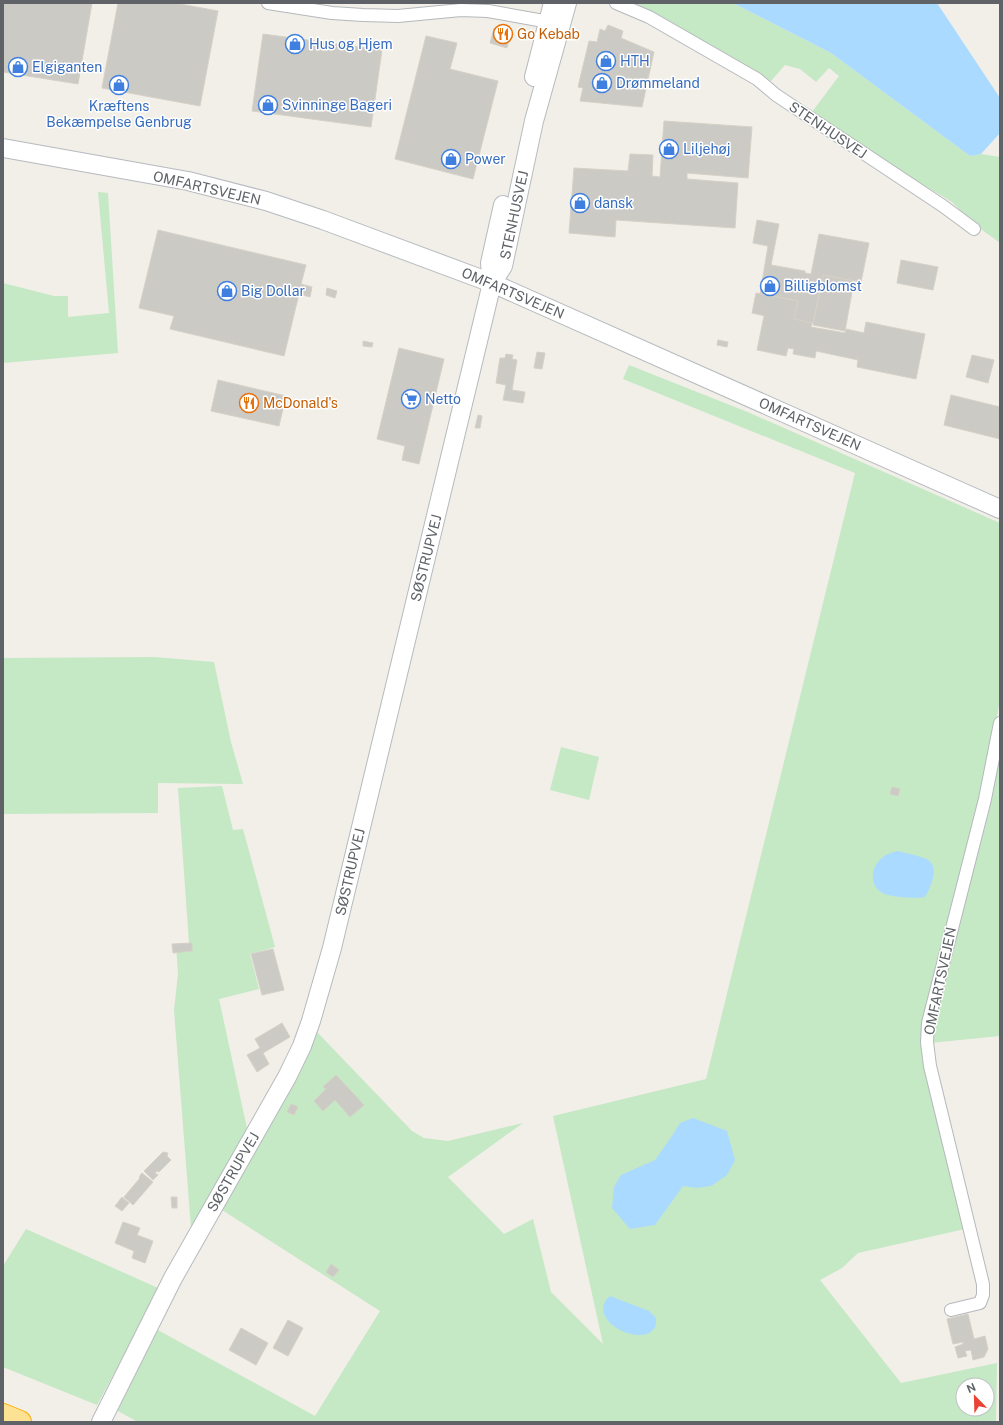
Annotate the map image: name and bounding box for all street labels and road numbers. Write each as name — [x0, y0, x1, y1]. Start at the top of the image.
street label: STENHUSVEJ — [786, 98, 870, 162]
street label: OMFARTSVEJEN — [152, 168, 262, 208]
street label: STENHUSVEJ — [497, 169, 531, 261]
street label: OMFARTSVEJEN — [459, 264, 567, 322]
street label: OMFARTSVEJEN — [757, 394, 863, 454]
street label: SØSTRUPVEJ — [407, 513, 445, 603]
street label: SØSTRUPVEJ — [332, 827, 368, 917]
street label: OMFARTSVEJEN — [921, 926, 959, 1036]
street label: SØSTRUPVEJ — [204, 1129, 262, 1215]

